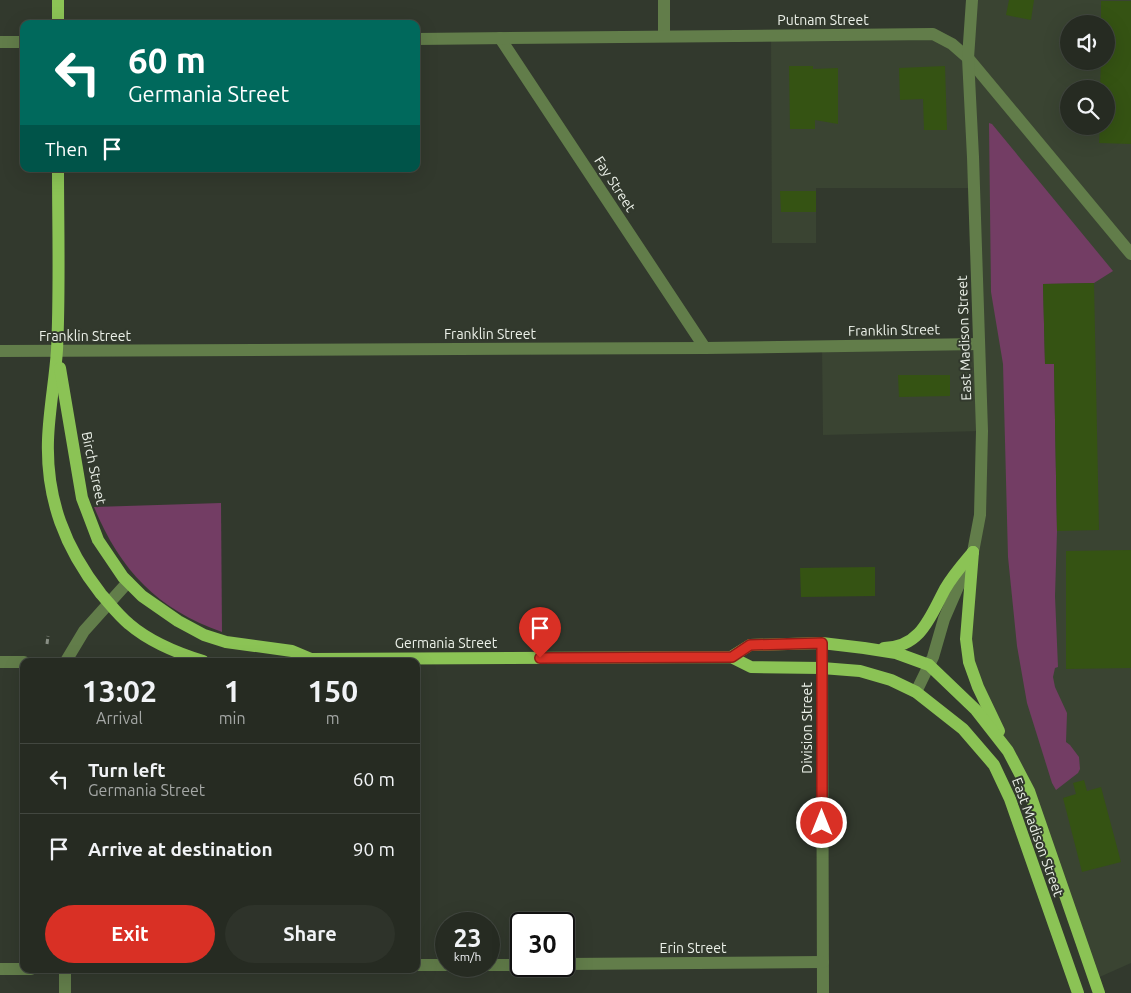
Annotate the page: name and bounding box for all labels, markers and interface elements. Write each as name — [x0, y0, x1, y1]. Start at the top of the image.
street label: Putnam Street — [777, 12, 869, 28]
map controls — [1060, 15, 1115, 135]
button: sound — [1060, 15, 1115, 70]
icon: left — [45, 40, 110, 105]
text: 60 m — [128, 40, 206, 80]
button: search — [1060, 80, 1115, 135]
text: Germania Street — [128, 81, 289, 106]
icon: arrive — [98, 135, 126, 163]
text: Then — [45, 138, 88, 160]
street label: Fay Street — [591, 153, 639, 215]
street label: East Madison Street — [954, 275, 974, 401]
street label: Franklin Street — [848, 321, 941, 339]
street label: Franklin Street — [444, 326, 537, 342]
street label: Franklin Street — [39, 328, 132, 344]
street label: Birch Street — [78, 430, 110, 507]
pin — [519, 607, 561, 658]
icon: arrive — [526, 614, 554, 642]
street label: Germania Street — [395, 635, 498, 651]
text: 13:02 — [82, 674, 157, 708]
text: 1 — [224, 674, 241, 708]
text: 150 — [307, 674, 358, 708]
street label: Division Street — [799, 682, 815, 774]
text: Arrival — [96, 709, 143, 727]
text: min — [219, 709, 246, 727]
text: m — [326, 709, 340, 727]
text: Turn left — [88, 759, 166, 781]
icon: left — [45, 765, 73, 793]
text: 60 m — [353, 768, 395, 790]
street label: East Madison Street — [1009, 775, 1067, 899]
text: Germania Street — [88, 781, 205, 799]
position arrow — [795, 796, 847, 848]
icon: arrive — [45, 835, 73, 863]
text: Arrive at destination — [88, 838, 273, 860]
text: 90 m — [353, 838, 395, 860]
button: Exit — [45, 905, 215, 963]
button: Share — [225, 905, 395, 963]
speed limit sign: 30 — [510, 912, 575, 977]
text: 23 — [453, 924, 482, 952]
street label: Erin Street — [660, 940, 727, 956]
text: km/h — [454, 950, 481, 963]

